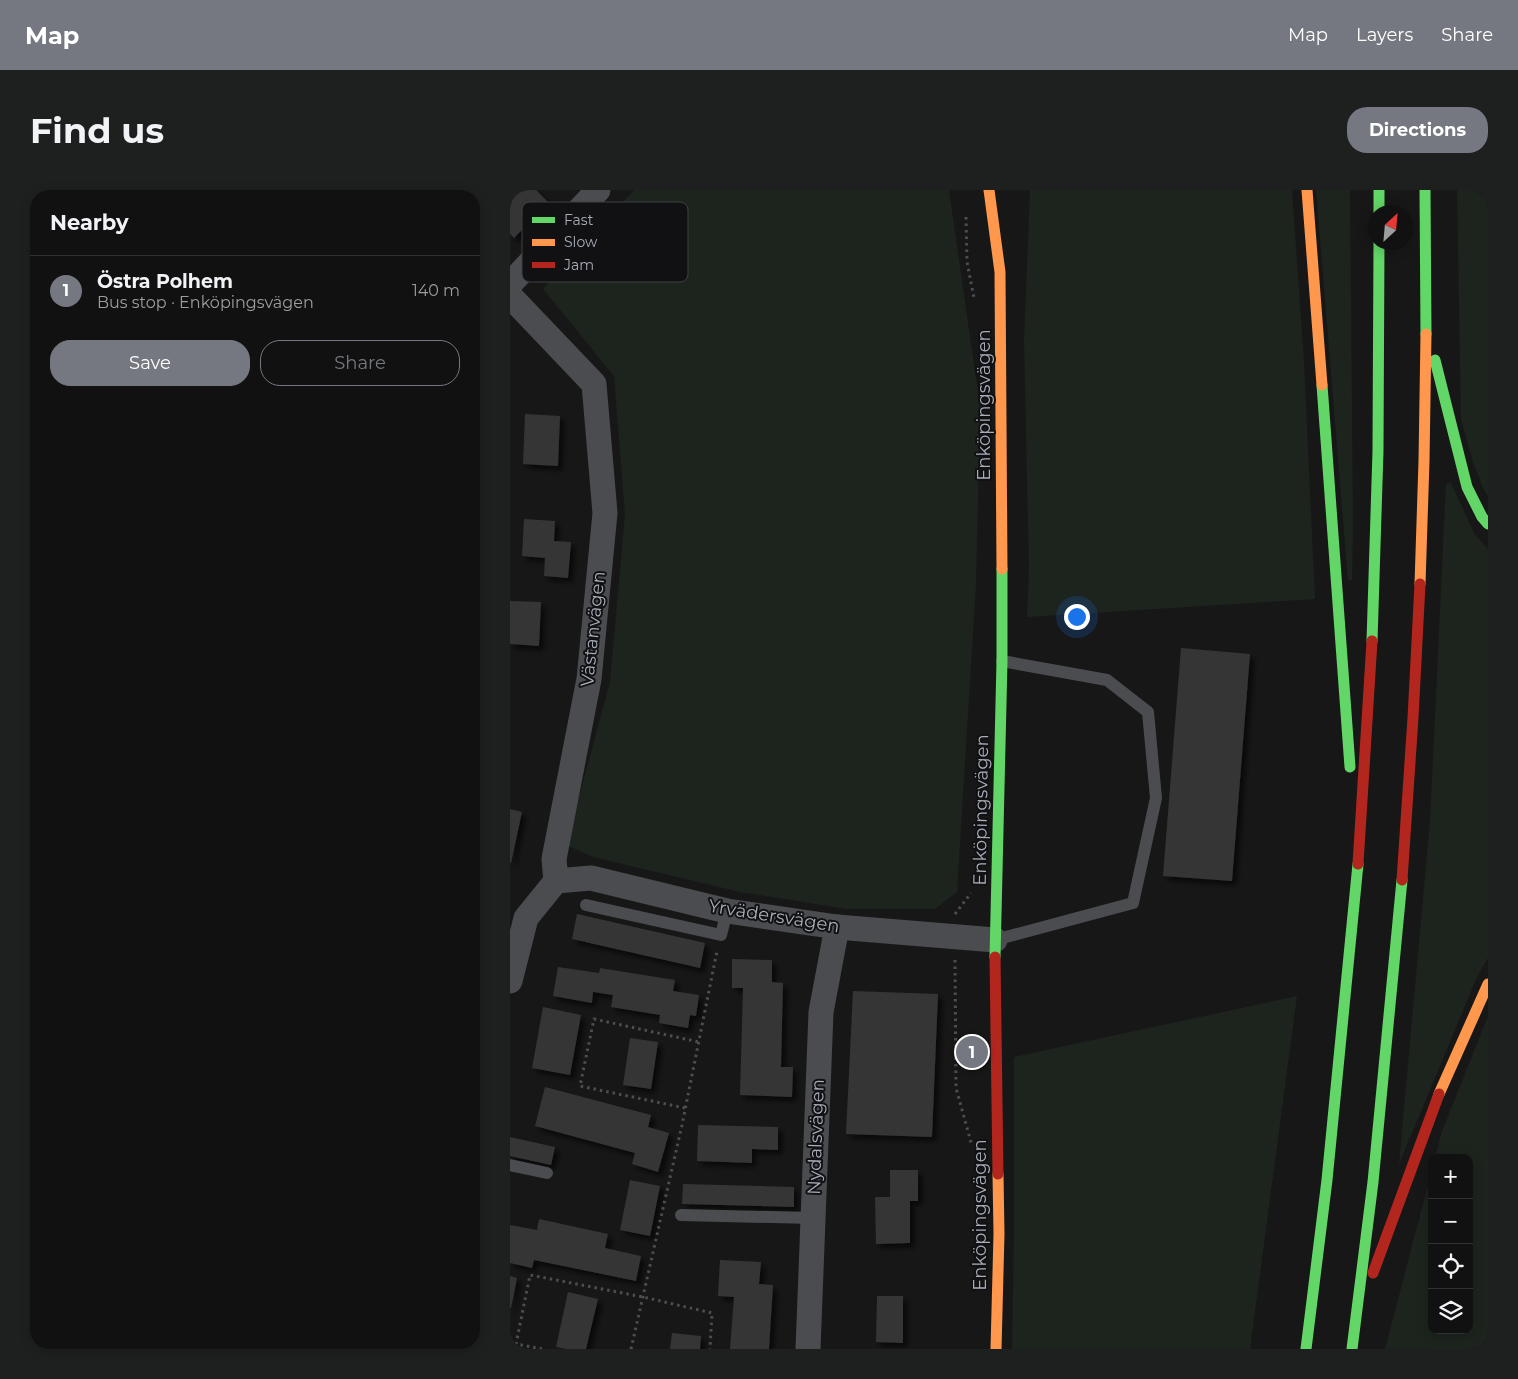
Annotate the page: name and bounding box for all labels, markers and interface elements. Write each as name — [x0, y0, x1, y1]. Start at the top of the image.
text: Map — [25, 21, 79, 50]
text: Map — [1288, 24, 1328, 46]
text: Layers — [1356, 24, 1413, 46]
text: Share — [1441, 24, 1493, 46]
button: Directions — [1347, 107, 1488, 153]
text: Find us — [30, 109, 164, 152]
legend — [522, 202, 688, 282]
north arrow — [1368, 205, 1413, 250]
text: Nearby — [50, 210, 129, 235]
text: Fast — [564, 211, 594, 229]
text: Slow — [564, 233, 598, 251]
text: Jam — [563, 256, 594, 274]
text: Östra Polhem — [97, 270, 233, 293]
text: 1 — [63, 281, 69, 300]
text: 140 m — [412, 281, 460, 300]
text: Bus stop · Enköpingsvägen — [97, 293, 314, 312]
street label: Enköpingsvägen — [973, 329, 995, 481]
button: Save — [50, 340, 250, 386]
button: Share — [260, 340, 460, 386]
street label: Västanvägen — [576, 570, 610, 688]
your location — [1064, 604, 1090, 630]
street label: Enköpingsvägen — [969, 734, 993, 886]
street label: Yrvädersvägen — [707, 895, 841, 937]
pin: 1 — [956, 1033, 988, 1071]
street label: Nydalsvägen — [803, 1079, 829, 1195]
street label: Enköpingsvägen — [969, 1139, 991, 1291]
map controls — [1428, 1154, 1473, 1334]
button: + — [1428, 1154, 1473, 1199]
button: − — [1428, 1199, 1473, 1244]
button: locate — [1428, 1244, 1473, 1289]
button: layers — [1428, 1289, 1473, 1334]

